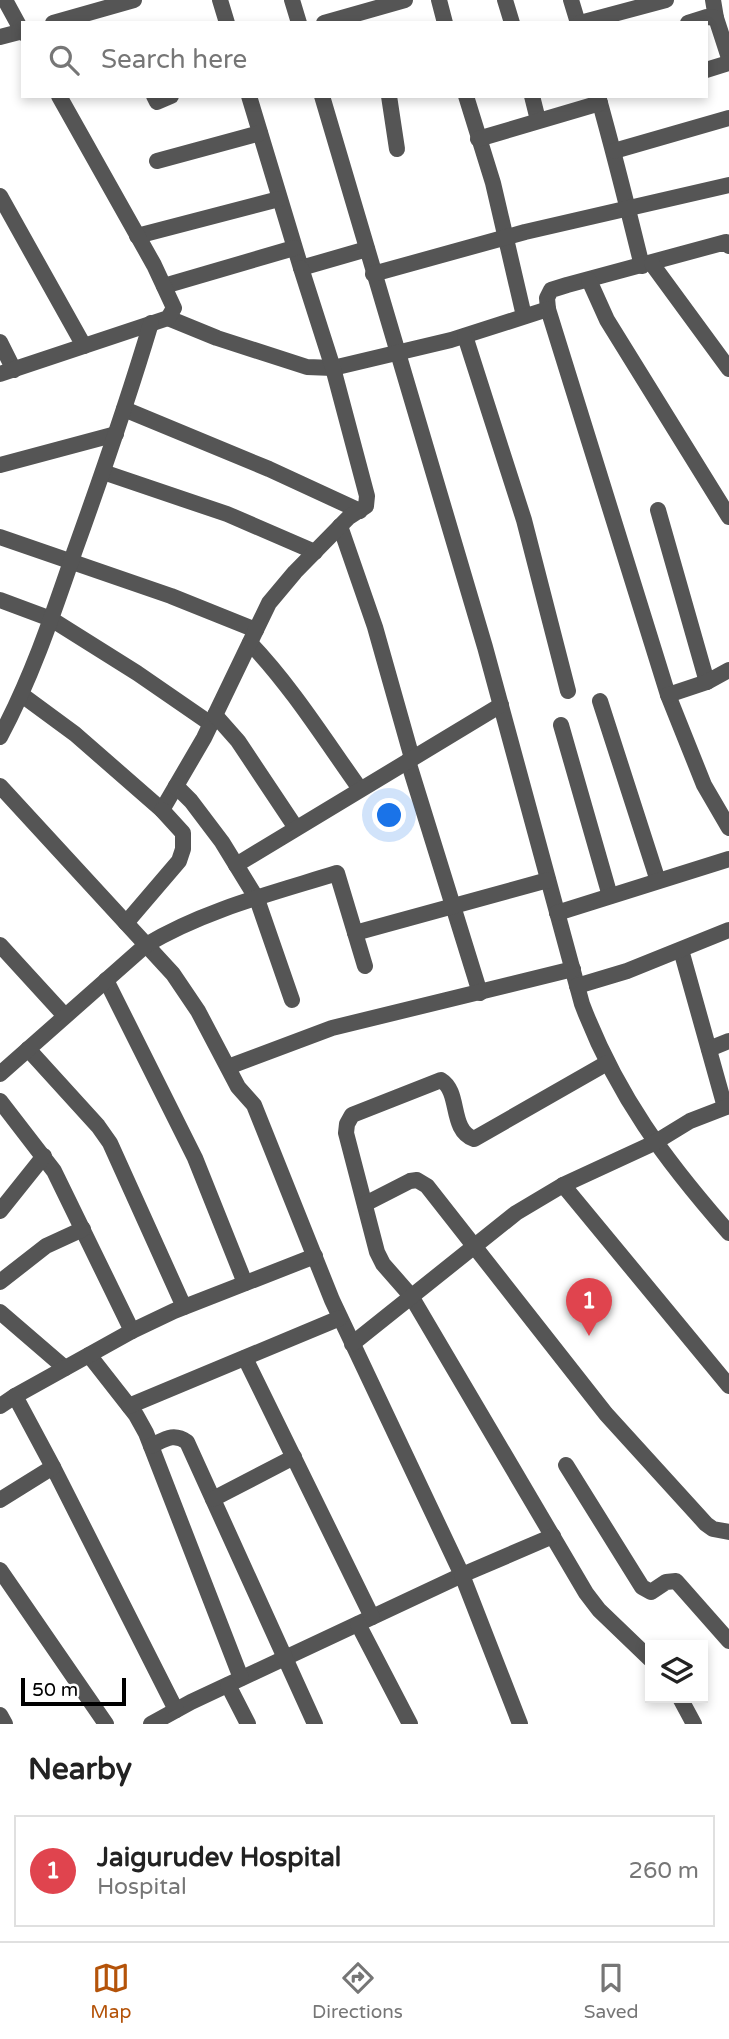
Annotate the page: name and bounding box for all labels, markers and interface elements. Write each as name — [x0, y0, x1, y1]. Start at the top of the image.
search box — [21, 21, 708, 98]
icon: search — [45, 41, 83, 79]
text: Search here — [101, 44, 247, 75]
your location — [372, 798, 406, 832]
pin: 1 — [566, 1278, 612, 1336]
map controls — [645, 1640, 708, 1703]
button: layers — [645, 1640, 708, 1703]
scale bar — [21, 1675, 126, 1707]
text: 50 m — [32, 1679, 78, 1701]
text: Nearby — [28, 1751, 132, 1788]
text: Jaigurudev Hospital — [97, 1842, 341, 1873]
text: 1 — [46, 1857, 60, 1885]
text: 260 m — [629, 1857, 699, 1885]
text: Hospital — [97, 1873, 187, 1901]
tab: Map — [90, 1959, 131, 2023]
tab: Directions — [312, 1959, 403, 2023]
tab: Saved — [584, 1959, 639, 2023]

